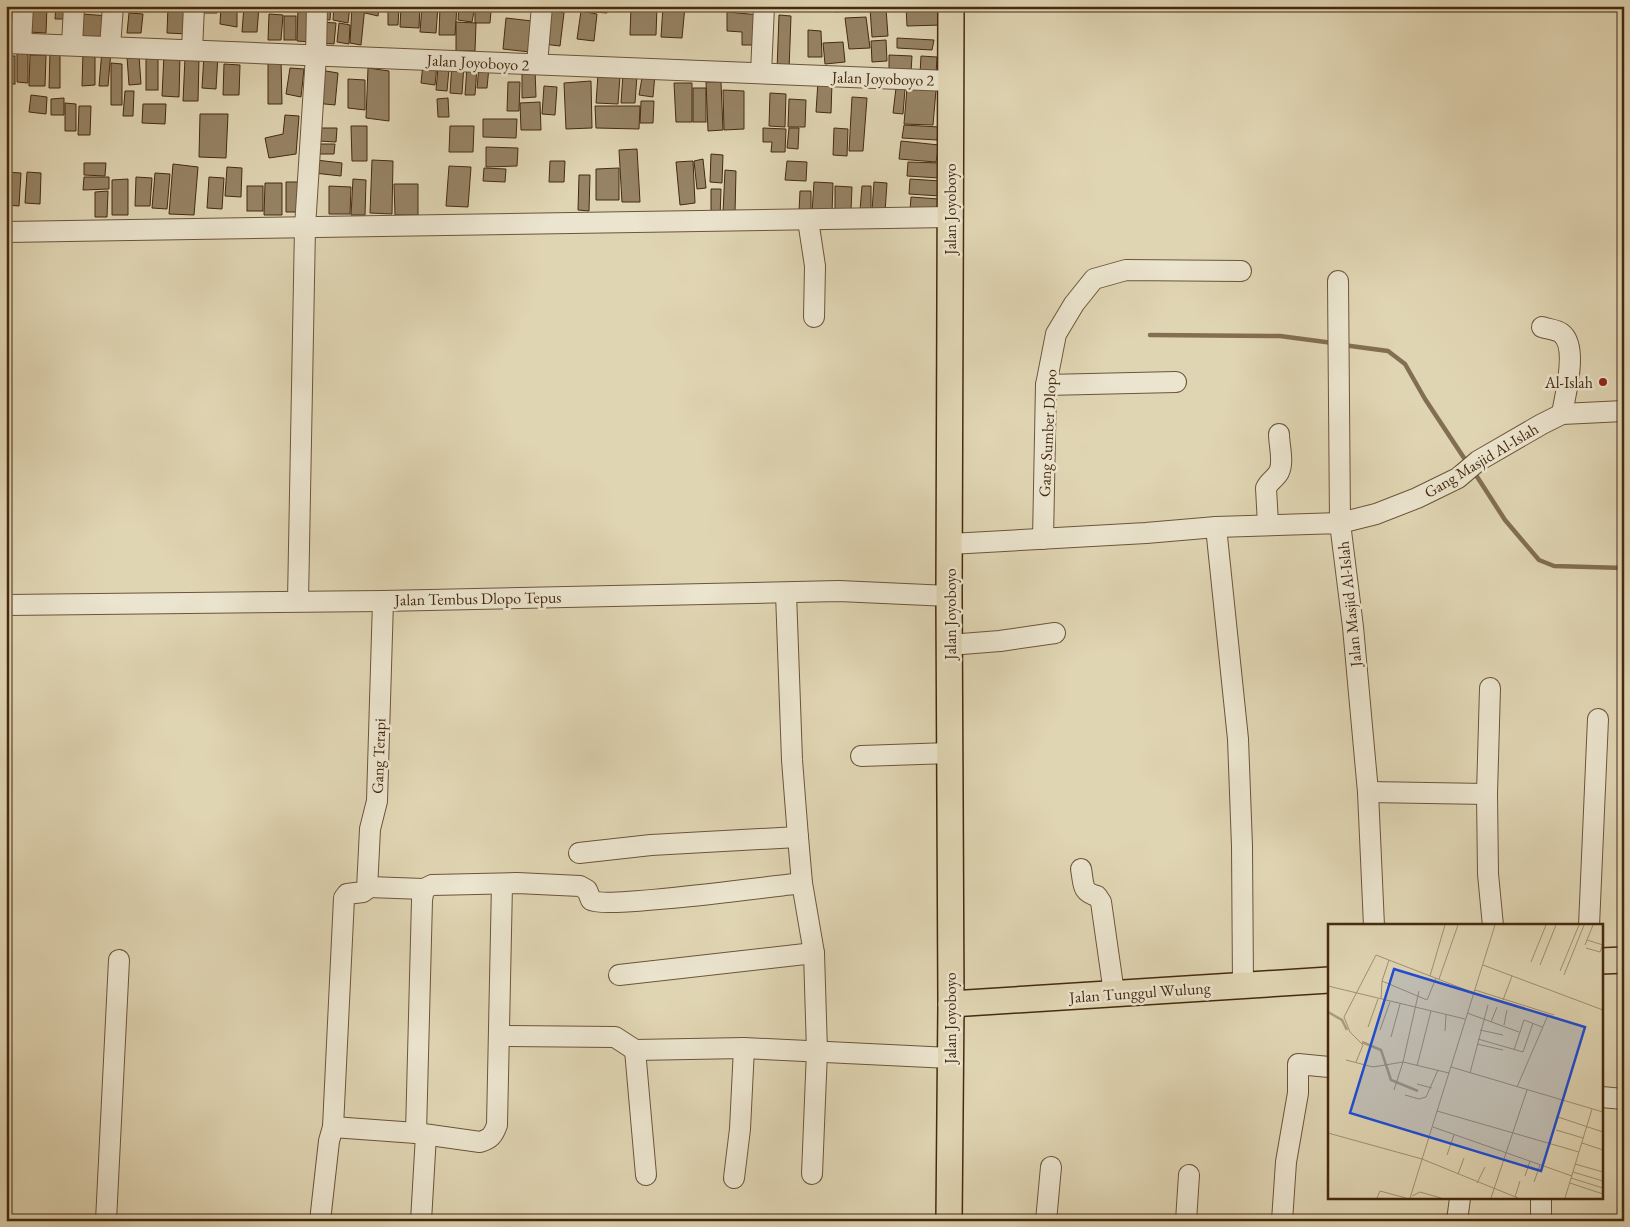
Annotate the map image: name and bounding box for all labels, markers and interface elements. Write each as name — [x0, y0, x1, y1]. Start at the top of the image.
street label: Jalan Joyoboyo 2 — [424, 49, 530, 76]
street label: Jalan Joyoboyo 2 — [829, 66, 935, 91]
street label: Jalan Joyoboyo — [940, 163, 961, 257]
street label: Gang Sumber Dlopo — [1034, 368, 1061, 498]
place label: Al-Islah — [1544, 372, 1593, 393]
marker: Al-Islah — [1597, 376, 1609, 388]
street label: Gang Masjid Al-Islah — [1420, 418, 1542, 503]
street label: Jalan Masjid Al-Islah — [1332, 540, 1367, 670]
street label: Jalan Joyoboyo — [940, 568, 961, 662]
street label: Jalan Tembus Dlopo Tepus — [392, 587, 562, 610]
street label: Gang Terapi — [367, 718, 390, 794]
inset map — [1328, 924, 1602, 1200]
street label: Jalan Joyoboyo — [940, 972, 961, 1066]
street label: Jalan Tunggul Wulung — [1067, 977, 1212, 1008]

